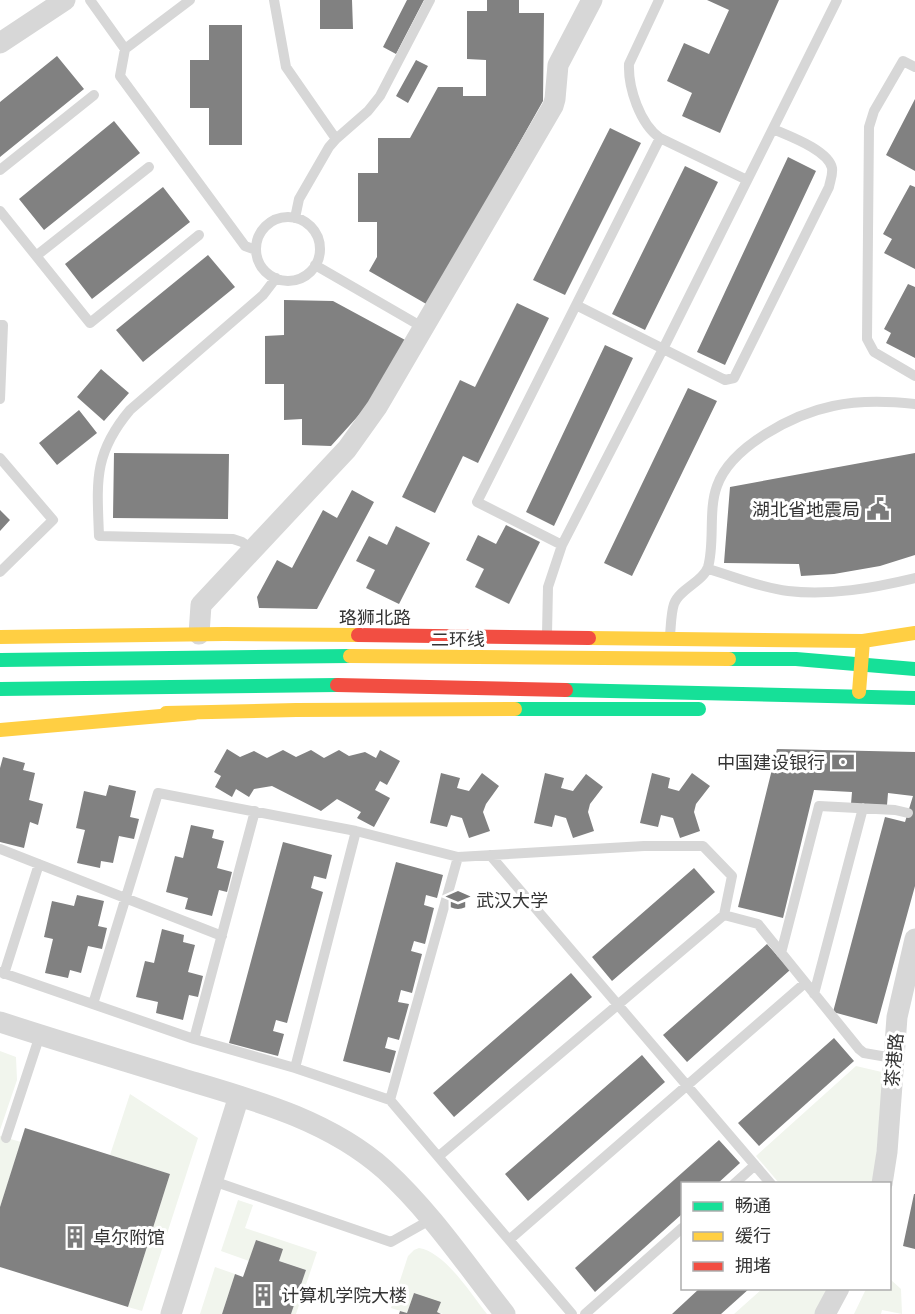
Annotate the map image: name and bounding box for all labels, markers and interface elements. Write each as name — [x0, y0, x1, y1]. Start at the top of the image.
public building icon: 湖北省地震局 — [865, 496, 891, 522]
place label: 湖北省地震局 — [752, 499, 860, 520]
street label: 珞狮北路 — [339, 607, 411, 628]
street label: 二环线 — [431, 629, 485, 650]
bank icon: 中国建设银行 — [830, 749, 856, 775]
place label: 中国建设银行 — [717, 752, 825, 773]
school or university icon: 武汉大学 — [445, 887, 471, 913]
place label: 武汉大学 — [476, 890, 548, 911]
street label: 茶港路 — [881, 1032, 907, 1088]
legend — [681, 1182, 891, 1290]
text: 畅通 — [735, 1195, 771, 1216]
building icon: 卓尔附馆 — [62, 1224, 88, 1250]
text: 缓行 — [735, 1225, 771, 1246]
place label: 卓尔附馆 — [93, 1227, 165, 1248]
text: 拥堵 — [735, 1255, 771, 1276]
building icon: 计算机学院大楼 — [250, 1282, 276, 1308]
place label: 计算机学院大楼 — [281, 1285, 407, 1306]

